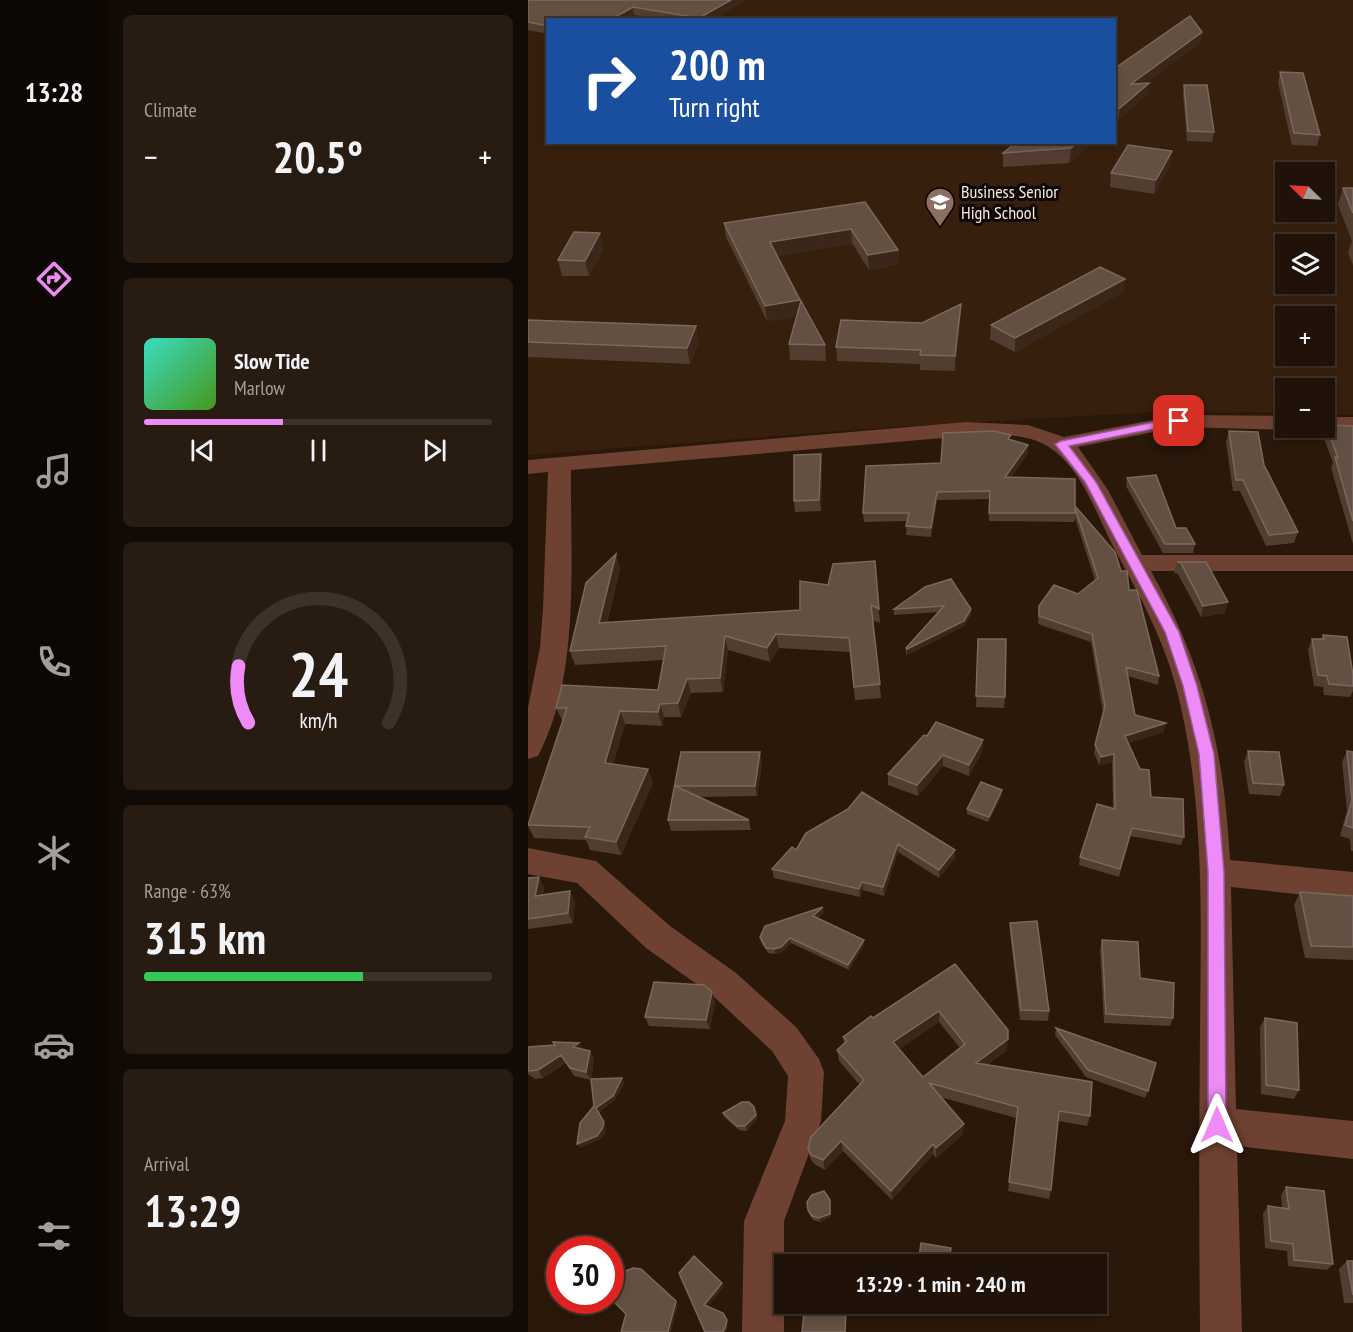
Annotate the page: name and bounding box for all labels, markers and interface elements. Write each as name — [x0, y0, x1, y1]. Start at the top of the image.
text: 200 m — [669, 37, 766, 92]
icon: right — [570, 42, 648, 120]
text: 13:28 — [25, 75, 83, 109]
text: Turn right — [669, 90, 760, 124]
text: Climate — [144, 97, 197, 123]
text: 20.5° — [273, 127, 363, 185]
text: − — [144, 135, 158, 178]
text: + — [478, 135, 492, 178]
north arrow — [1275, 162, 1335, 222]
map controls — [1275, 162, 1335, 438]
place label: Business Senior High School — [961, 180, 1058, 224]
school or university icon: Business Senior High School — [924, 186, 956, 228]
button: layers — [1275, 234, 1335, 294]
icon: directions — [33, 258, 75, 300]
button: + — [1275, 306, 1335, 366]
text: Slow Tide — [234, 347, 310, 375]
text: Marlow — [234, 375, 285, 401]
button: − — [1275, 378, 1335, 438]
pin — [1153, 395, 1204, 446]
icon: arrive — [1162, 404, 1195, 437]
icon: previous — [186, 434, 219, 467]
icon: pause — [302, 434, 335, 467]
icon: next — [418, 434, 451, 467]
icon: music — [33, 450, 75, 492]
text: 24 — [288, 633, 348, 714]
icon: phone — [33, 641, 75, 683]
text: km/h — [299, 706, 337, 734]
icon: climate — [33, 832, 75, 874]
text: Range · 63% — [144, 878, 231, 904]
text: 315 km — [144, 908, 266, 966]
icon: car — [33, 1024, 75, 1066]
position arrow — [1185, 1093, 1249, 1157]
text: Arrival — [144, 1151, 189, 1177]
text: 13:29 — [144, 1181, 241, 1239]
icon: filters — [33, 1215, 75, 1257]
speed limit sign: 30 — [546, 1236, 624, 1314]
text: 13:29 · 1 min · 240 m — [855, 1270, 1026, 1298]

